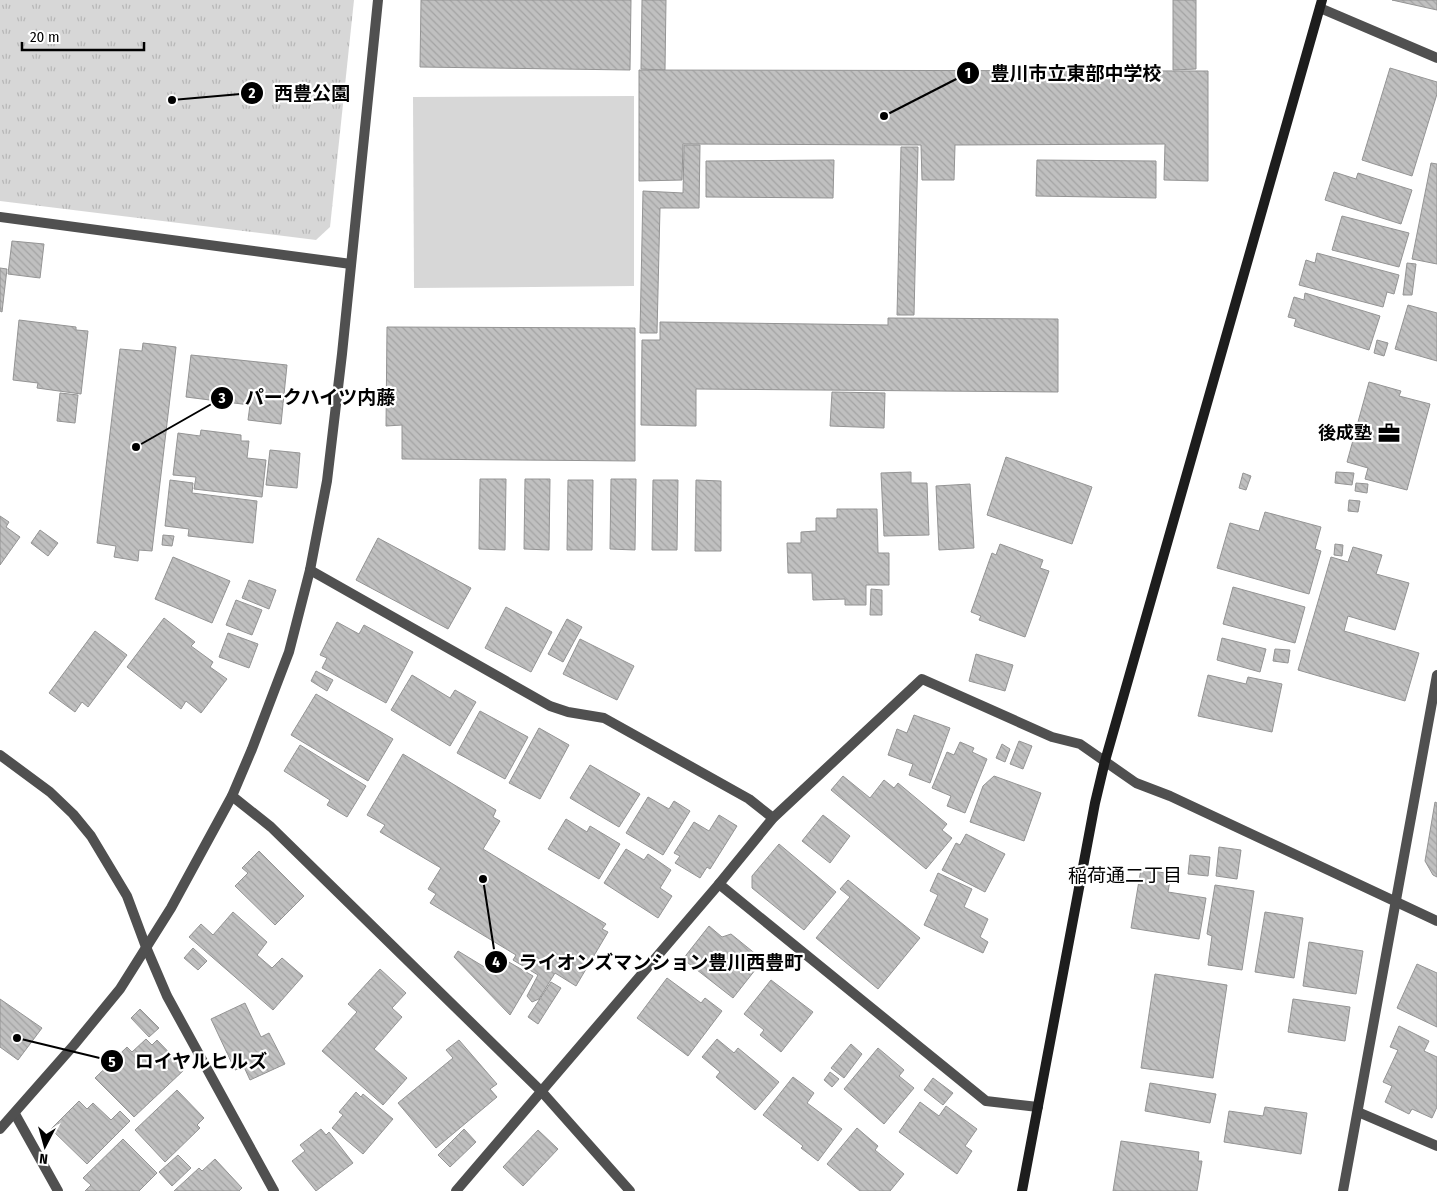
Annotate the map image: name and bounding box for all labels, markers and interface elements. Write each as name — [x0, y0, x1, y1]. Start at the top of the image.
scale bar — [22, 20, 145, 52]
text: 20 m — [30, 28, 60, 46]
callout: 豊川市立東部中学校 — [956, 56, 1172, 90]
text: 豊川市立東部中学校 — [990, 62, 1162, 85]
text: 1 — [965, 64, 971, 82]
callout: 西豊公園 — [239, 76, 360, 110]
text: 西豊公園 — [274, 82, 350, 105]
text: 2 — [248, 84, 256, 102]
callout: パークハイツ内藤 — [209, 381, 406, 415]
text: パークハイツ内藤 — [245, 386, 395, 409]
text: 3 — [217, 389, 226, 407]
office icon: 後成塾 — [1376, 420, 1402, 446]
place label: 後成塾 — [1318, 422, 1372, 444]
district label: 稲荷通二丁目 — [1068, 864, 1182, 887]
callout: ライオンズマンション豊川西豊町 — [484, 945, 814, 979]
text: ライオンズマンション豊川西豊町 — [519, 951, 803, 974]
text: 4 — [492, 953, 500, 971]
callout: ロイヤルヒルズ — [99, 1044, 277, 1078]
text: ロイヤルヒルズ — [135, 1050, 267, 1073]
text: 5 — [108, 1053, 116, 1071]
north arrow — [20, 1121, 70, 1171]
text: N — [39, 1150, 49, 1167]

